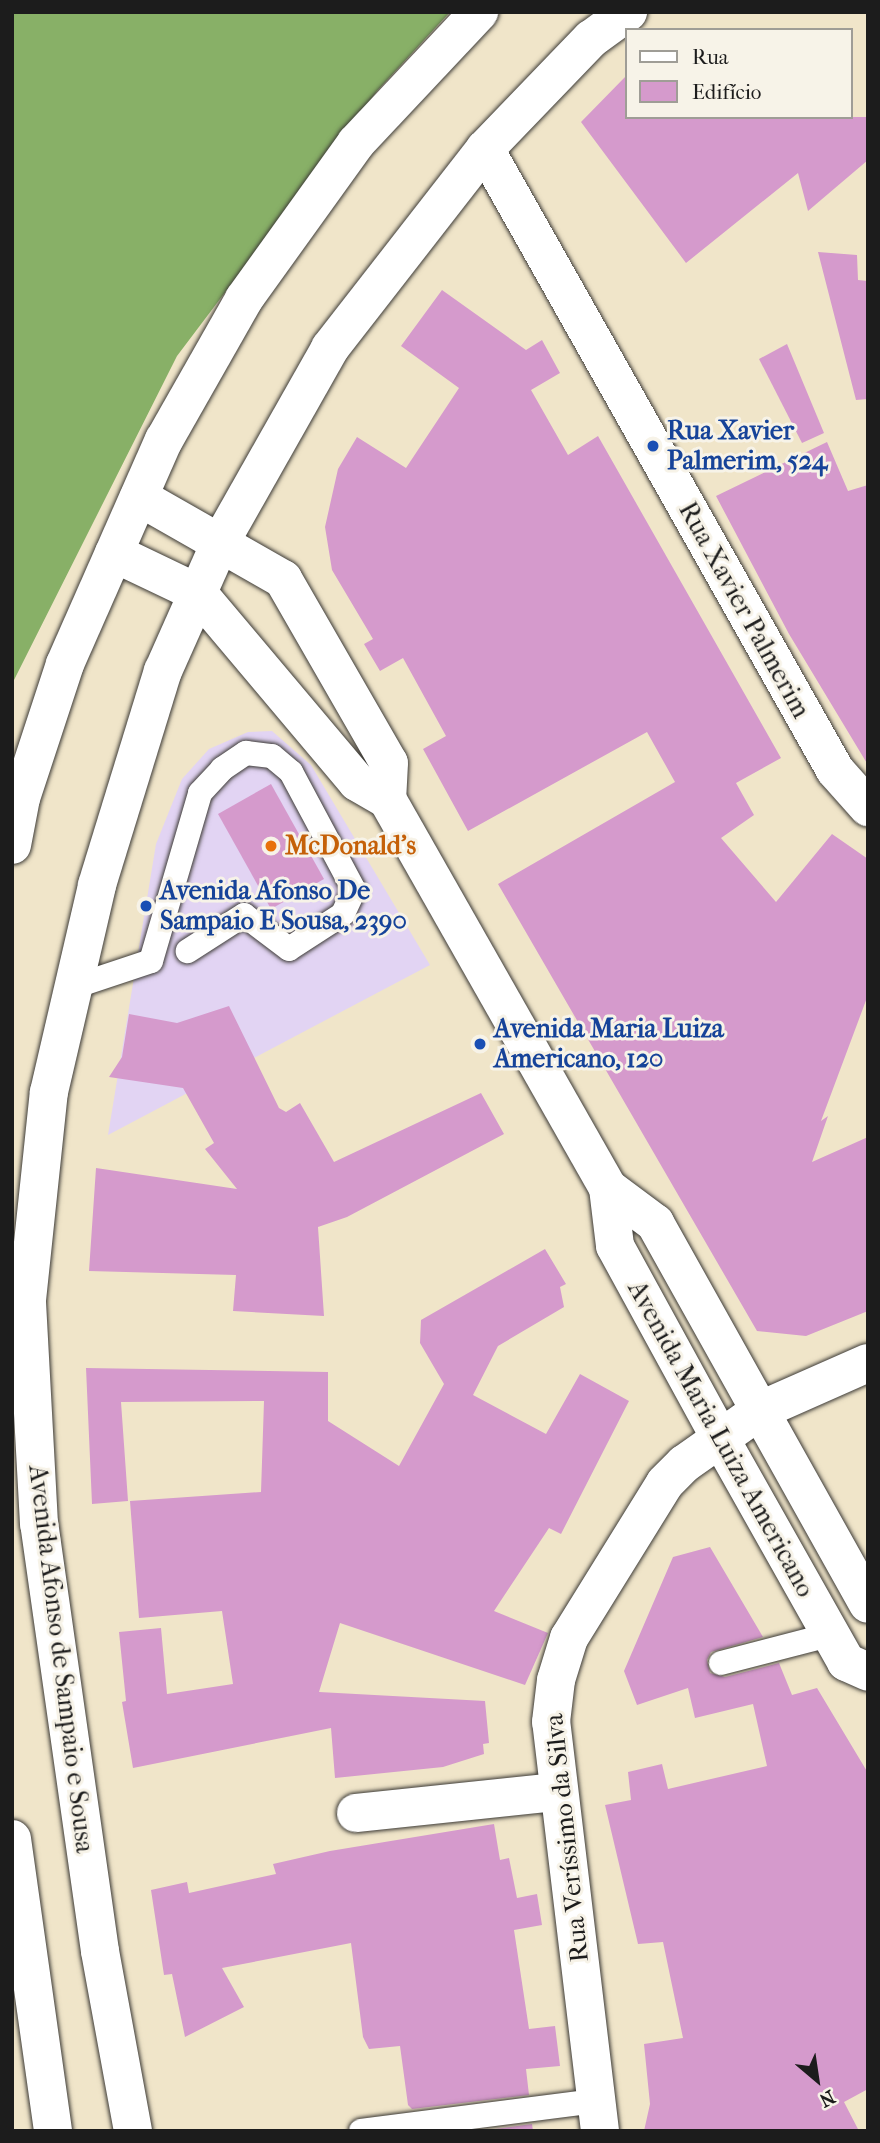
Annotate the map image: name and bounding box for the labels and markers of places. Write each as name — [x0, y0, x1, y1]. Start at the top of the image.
place label: Rua Xavier Palmerim, 524 — [667, 415, 827, 476]
marker: Rua Xavier Palmerim, 524 — [645, 438, 661, 454]
place label: McDonald's — [285, 830, 416, 862]
marker: McDonald's — [263, 838, 279, 854]
place label: Avenida Afonso De Sampaio E Sousa, 2390 — [160, 875, 407, 936]
marker: Avenida Afonso De Sampaio E Sousa, 2390 — [138, 898, 154, 914]
place label: Avenida Maria Luiza Americano, 120 — [494, 1013, 724, 1074]
marker: Avenida Maria Luiza Americano, 120 — [472, 1036, 488, 1052]

